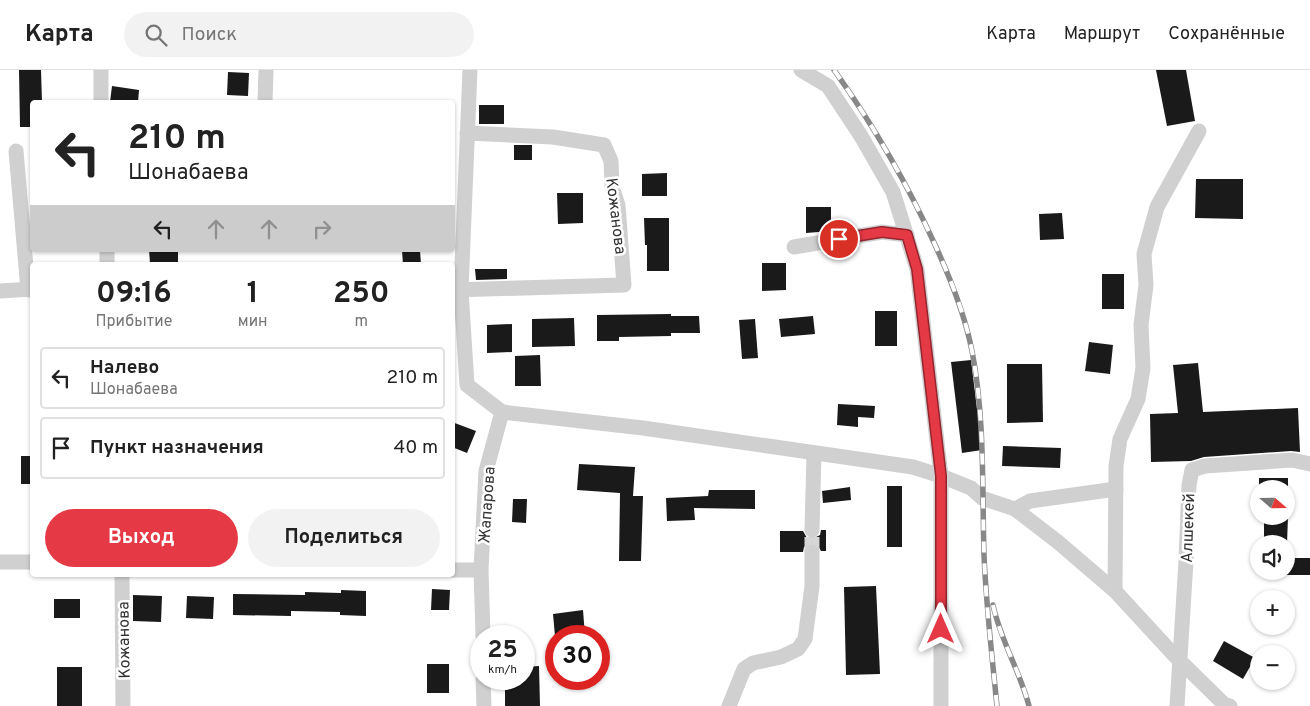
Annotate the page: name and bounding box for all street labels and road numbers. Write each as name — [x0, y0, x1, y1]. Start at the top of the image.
street label: Кожанова — [600, 177, 630, 256]
street label: Жапарова — [475, 466, 501, 544]
street label: Алшекей — [1178, 493, 1200, 563]
street label: Кожанова — [114, 601, 136, 679]

